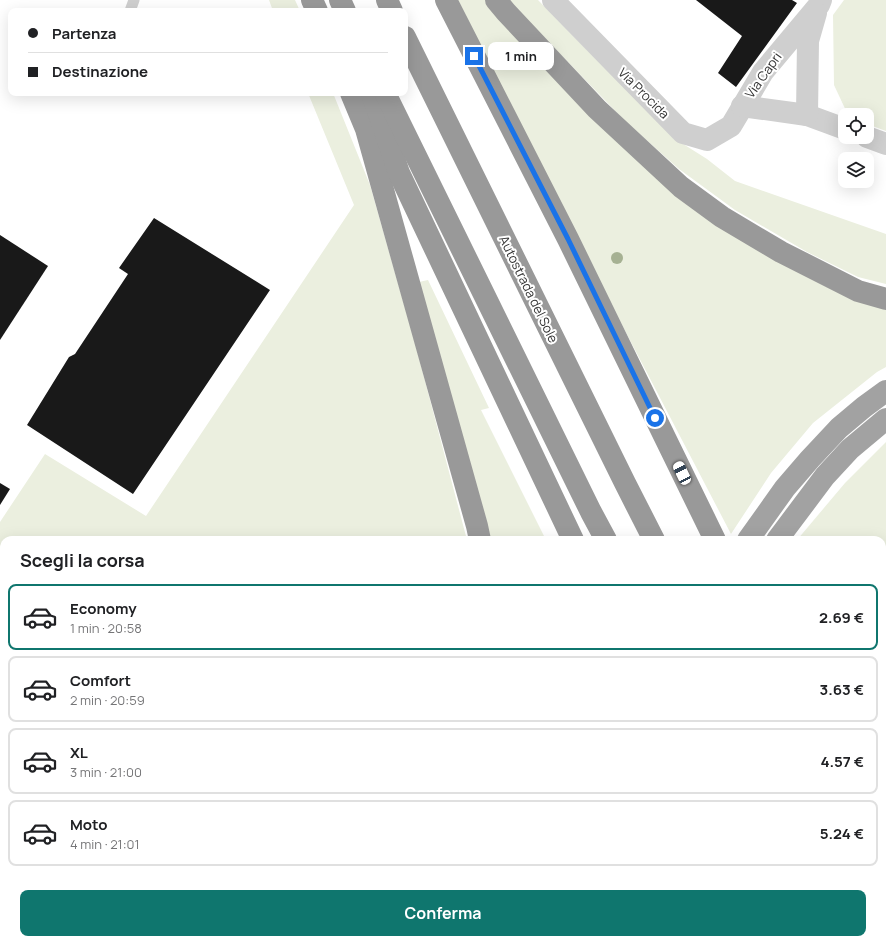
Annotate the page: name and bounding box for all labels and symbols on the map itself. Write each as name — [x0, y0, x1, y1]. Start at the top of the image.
callout: 1 min — [488, 42, 554, 70]
route end — [465, 47, 483, 65]
street label: Via Capri — [741, 48, 785, 102]
street label: Via Procida — [614, 63, 674, 123]
street label: Autostrada del Sole — [495, 232, 563, 346]
route start — [646, 409, 664, 427]
car — [671, 460, 693, 486]

